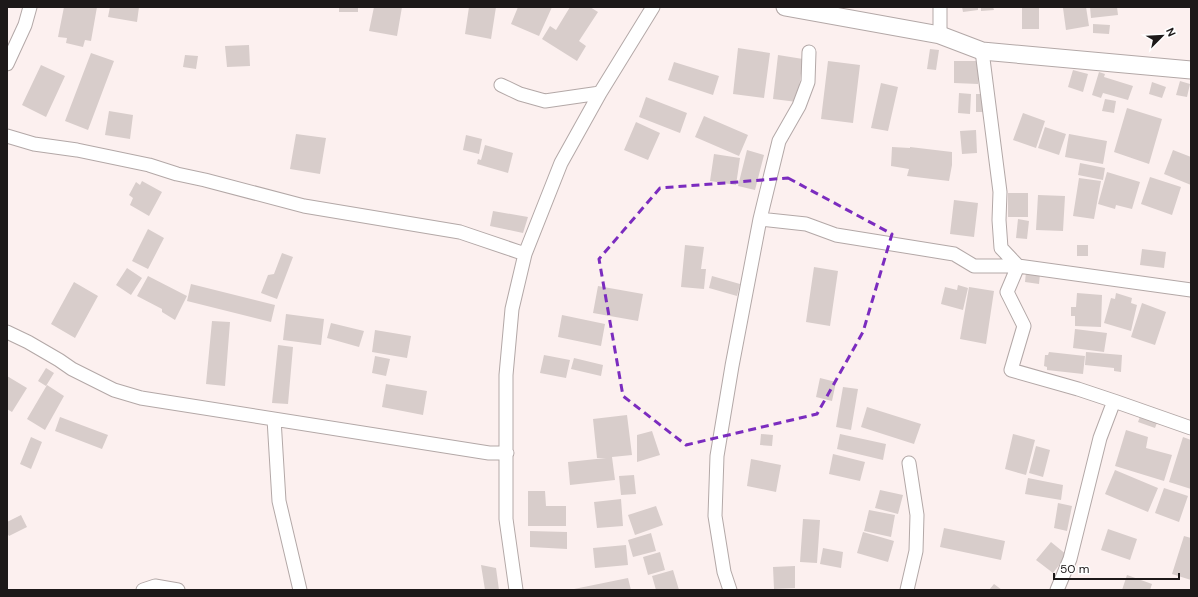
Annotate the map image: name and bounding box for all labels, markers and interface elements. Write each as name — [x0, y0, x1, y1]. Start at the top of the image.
north arrow — [1142, 16, 1182, 56]
text: N — [1163, 25, 1179, 38]
scale bar — [1054, 555, 1179, 581]
text: 50 m — [1060, 561, 1089, 577]

